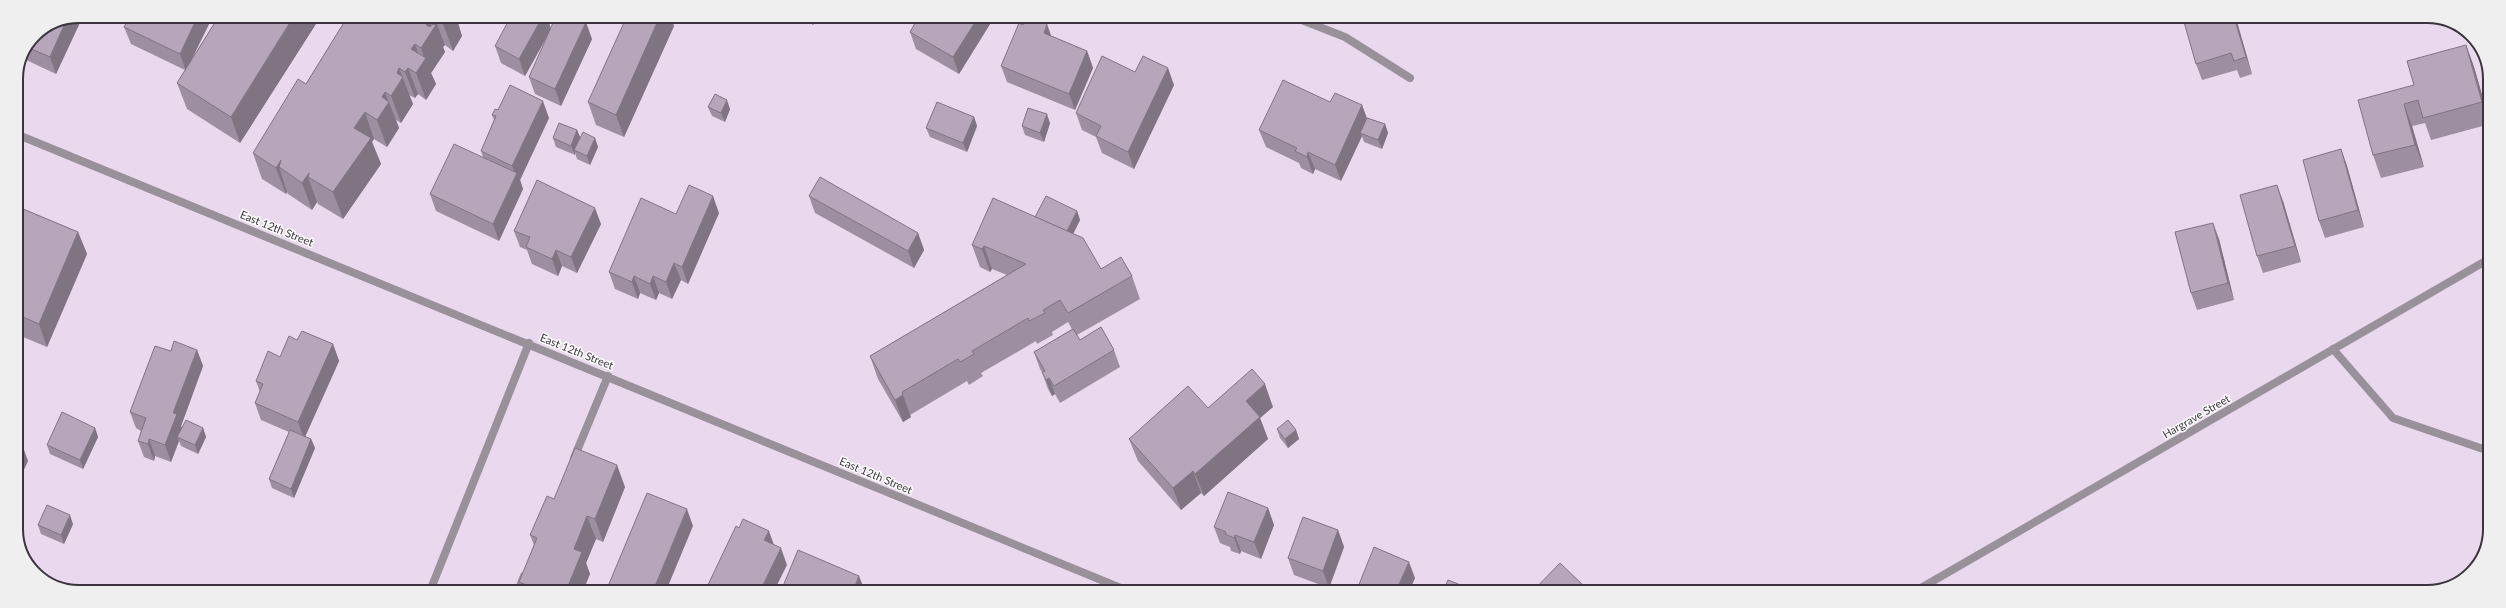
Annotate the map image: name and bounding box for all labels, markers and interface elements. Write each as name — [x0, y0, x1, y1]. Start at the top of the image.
street label: East 12th Street — [238, 207, 316, 249]
street label: East 12th Street — [538, 330, 616, 372]
street label: Hargrave Street — [2160, 391, 2232, 441]
street label: East 12th Street — [838, 454, 914, 496]

